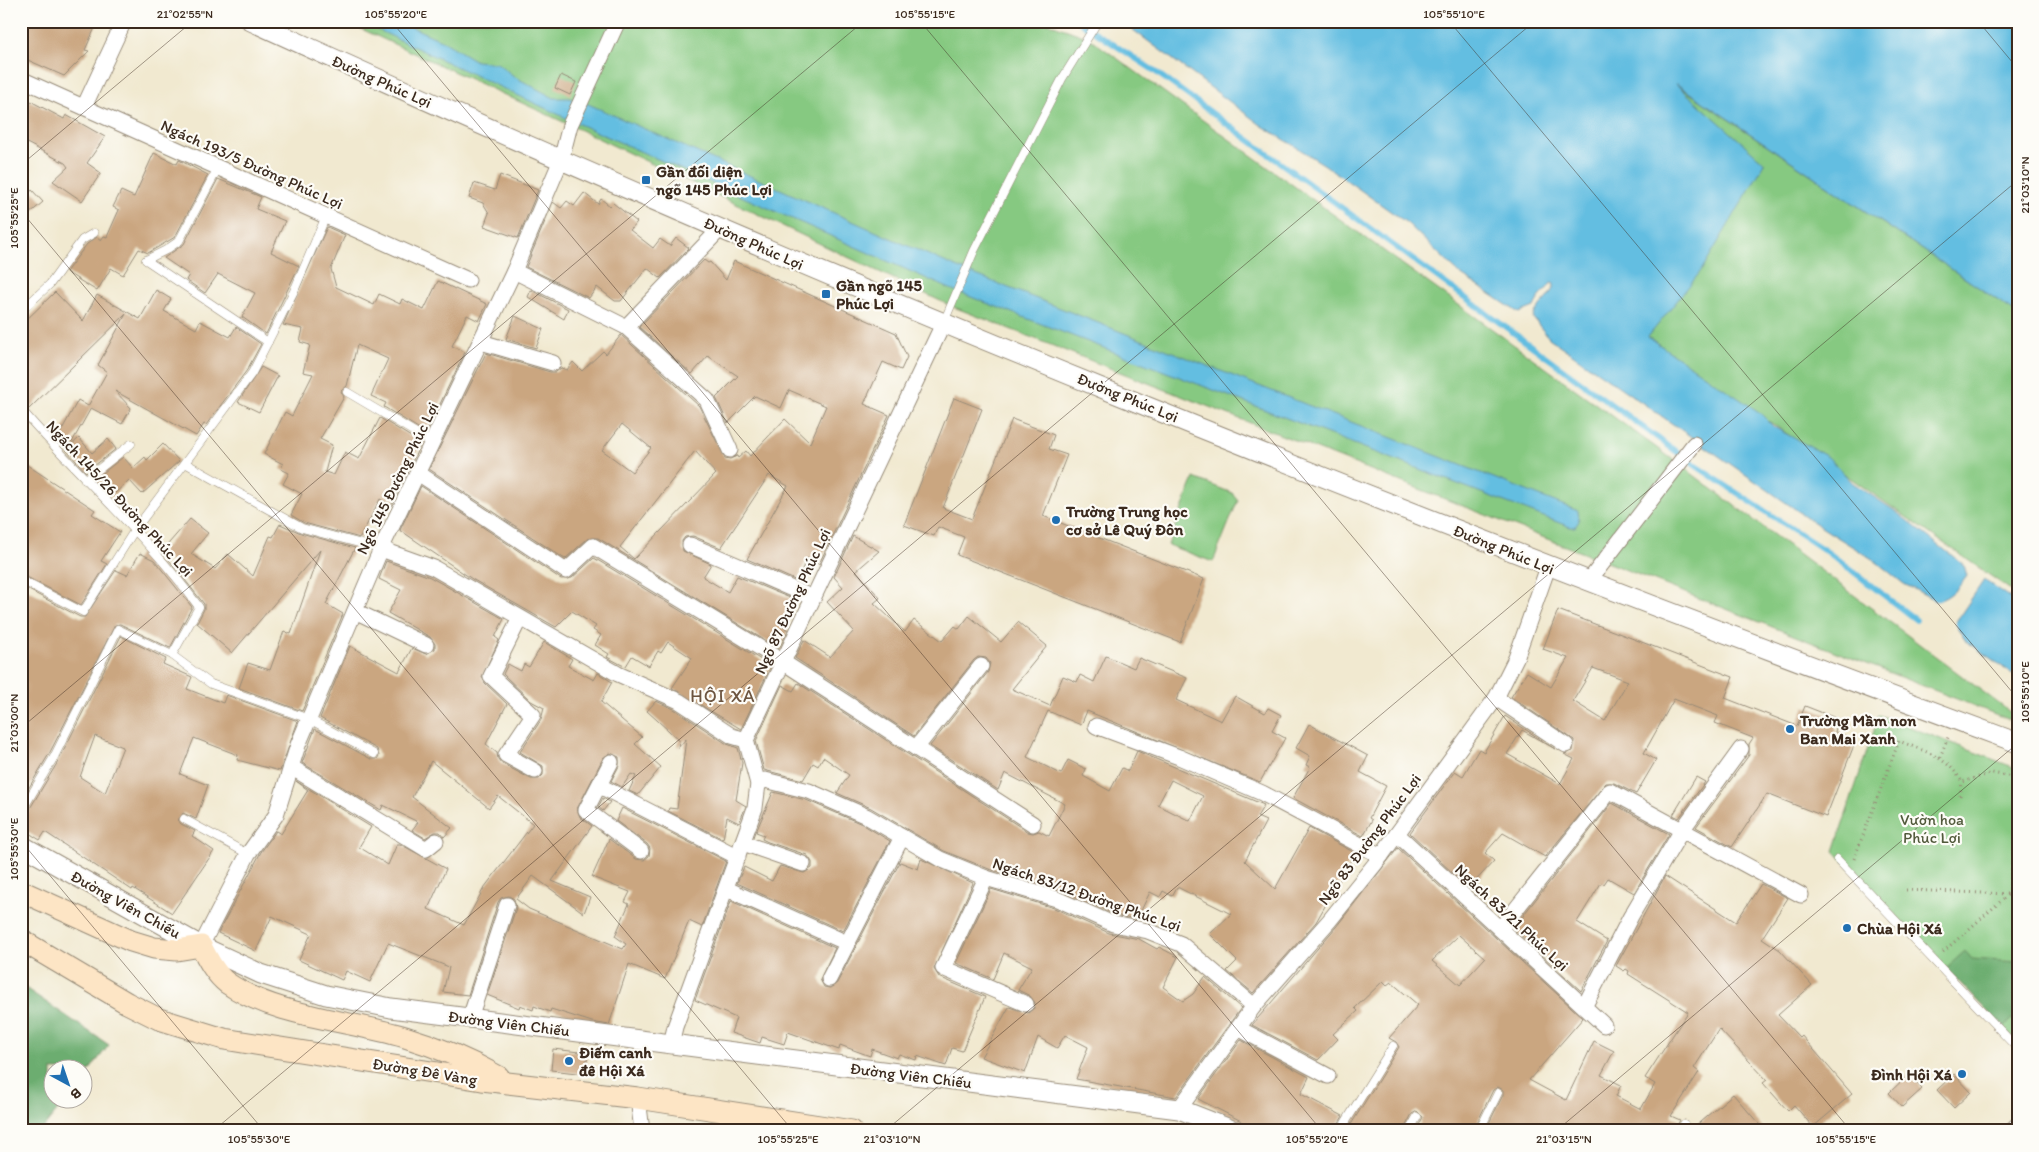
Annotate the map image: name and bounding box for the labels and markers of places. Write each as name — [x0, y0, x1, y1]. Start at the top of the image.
place label: Gần đối diện ngõ 145 Phúc Lợi — [655, 162, 772, 200]
marker: Gần đối diện ngõ 145 Phúc Lợi — [640, 174, 652, 186]
place label: Gần ngõ 145 Phúc Lợi — [836, 276, 923, 313]
marker: Gần ngõ 145 Phúc Lợi — [820, 288, 832, 300]
place label: Trường Trung học cơ sở Lê Quý Đôn — [1065, 502, 1188, 540]
marker: Trường Trung học cơ sở Lê Quý Đôn — [1050, 514, 1062, 526]
place label: Trường Mầm non Ban Mai Xanh — [1799, 711, 1917, 748]
marker: Trường Mầm non Ban Mai Xanh — [1784, 723, 1796, 735]
place label: Chùa Hội Xá — [1857, 919, 1943, 938]
marker: Chùa Hội Xá — [1841, 922, 1853, 934]
place label: Điếm canh đê Hội Xá — [579, 1043, 652, 1080]
marker: Điếm canh đê Hội Xá — [563, 1055, 575, 1067]
place label: Đình Hội Xá — [1871, 1065, 1953, 1084]
marker: Đình Hội Xá — [1956, 1068, 1968, 1080]

